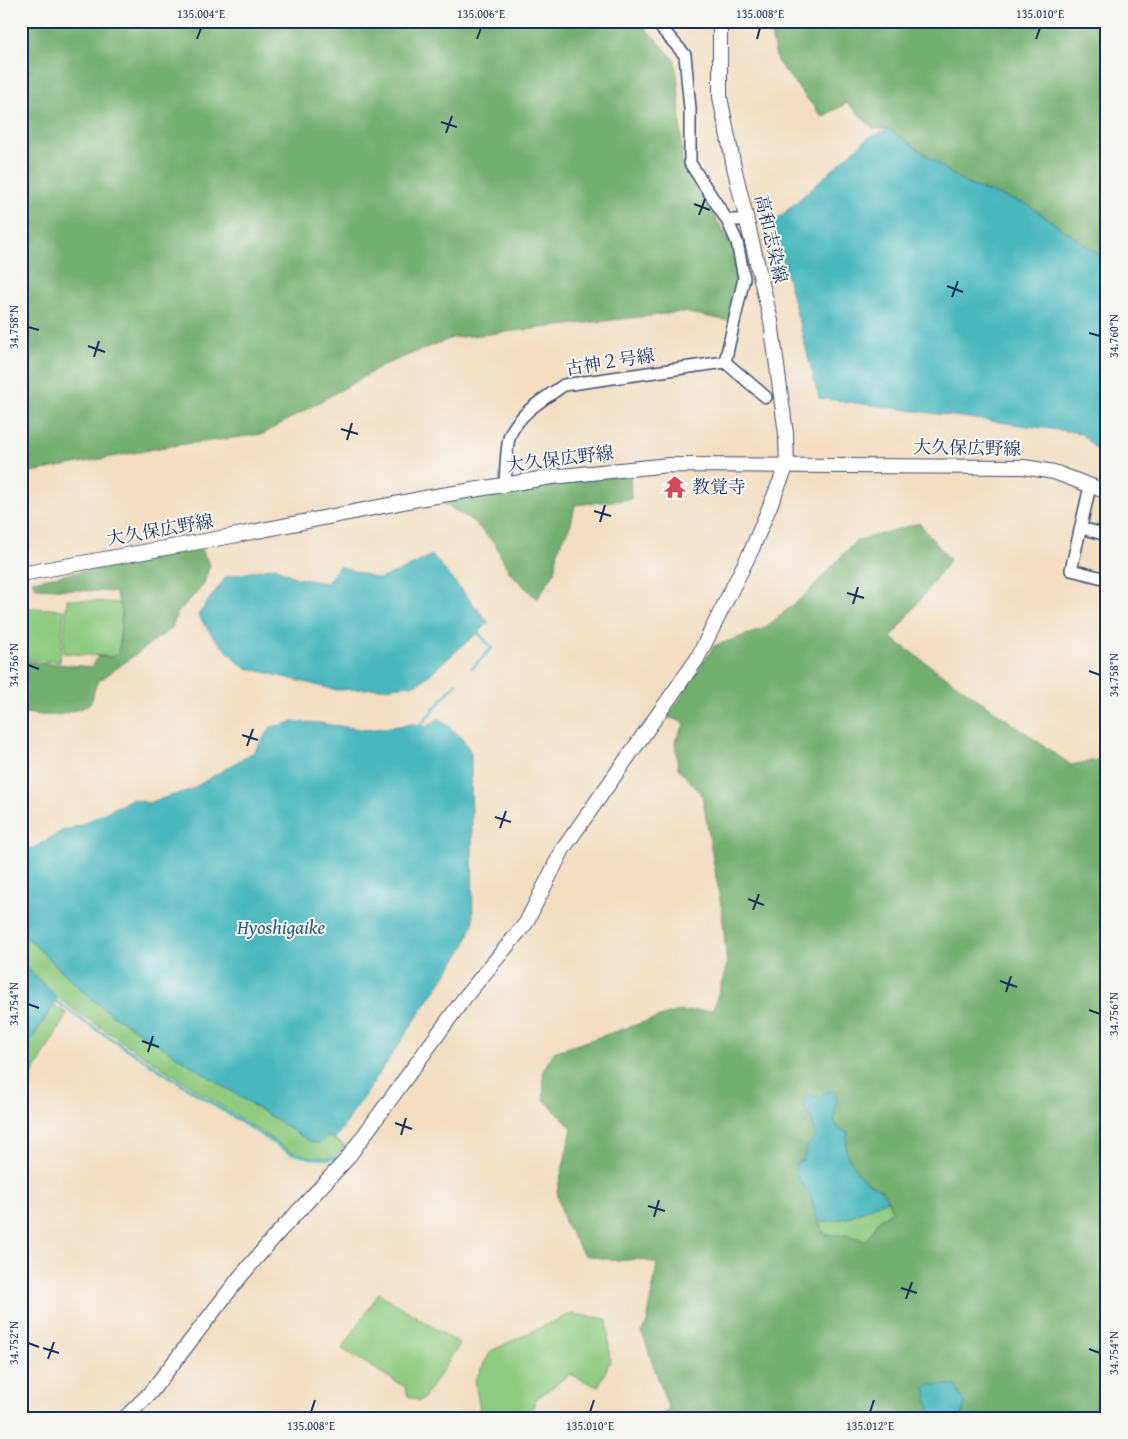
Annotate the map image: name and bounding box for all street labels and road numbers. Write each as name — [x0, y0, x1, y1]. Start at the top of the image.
street label: 高和志染線 — [748, 192, 795, 286]
street label: 古神２号線 — [563, 341, 656, 382]
street label: 大久保広野線 — [913, 433, 1021, 462]
street label: 大久保広野線 — [505, 439, 615, 478]
street label: 大久保広野線 — [104, 507, 215, 552]

